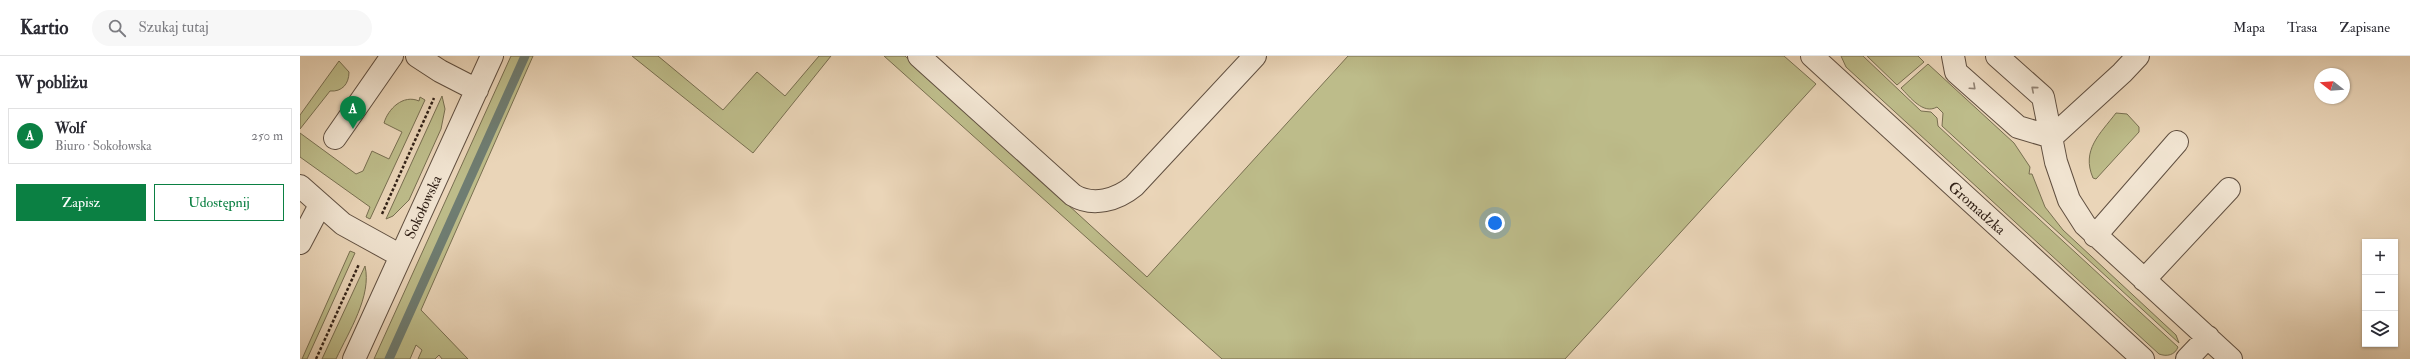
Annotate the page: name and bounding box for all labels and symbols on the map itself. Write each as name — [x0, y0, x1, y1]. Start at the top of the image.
north arrow — [2314, 68, 2350, 104]
one-way arrow — [1968, 82, 1976, 90]
one-way arrow — [2031, 86, 2039, 94]
pin: A — [340, 96, 366, 129]
street label: Sokołowska — [400, 172, 447, 242]
street label: Gromadzka — [1944, 178, 2010, 240]
your location — [1485, 213, 1505, 233]

